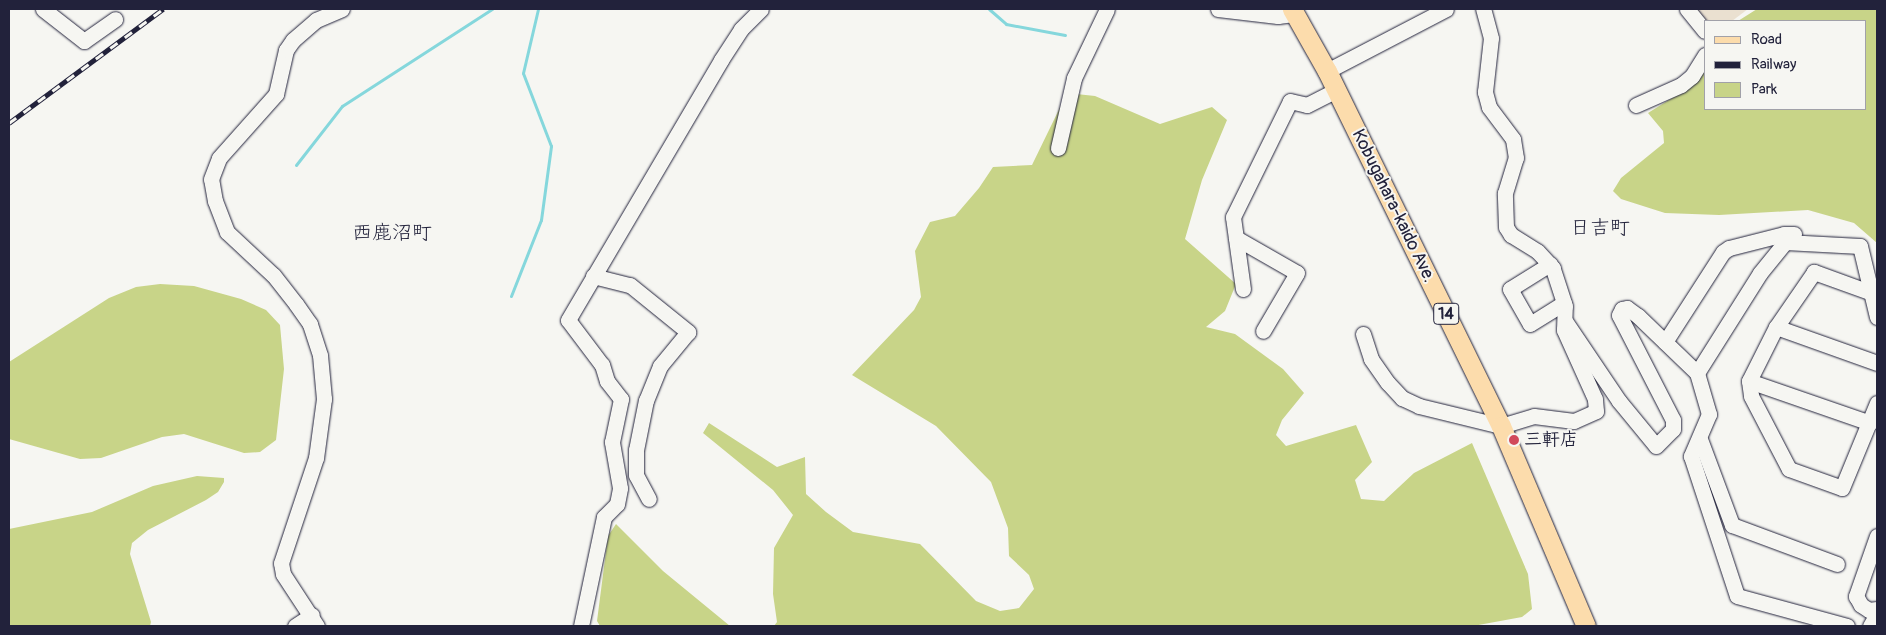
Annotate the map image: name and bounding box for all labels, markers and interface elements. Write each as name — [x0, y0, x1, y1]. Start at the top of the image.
legend — [1704, 20, 1866, 110]
text: Road — [1751, 30, 1782, 49]
text: Railway — [1751, 55, 1796, 74]
text: Park — [1751, 80, 1777, 99]
street label: Kobugahara-kaido Ave. — [1347, 126, 1439, 286]
district label: 日吉町 — [1570, 215, 1630, 239]
district label: 西鹿沼町 — [352, 220, 432, 244]
road number: 14 — [1432, 300, 1460, 328]
place label: 三軒店 — [1524, 429, 1578, 451]
marker: 三軒店 — [1508, 434, 1520, 446]

